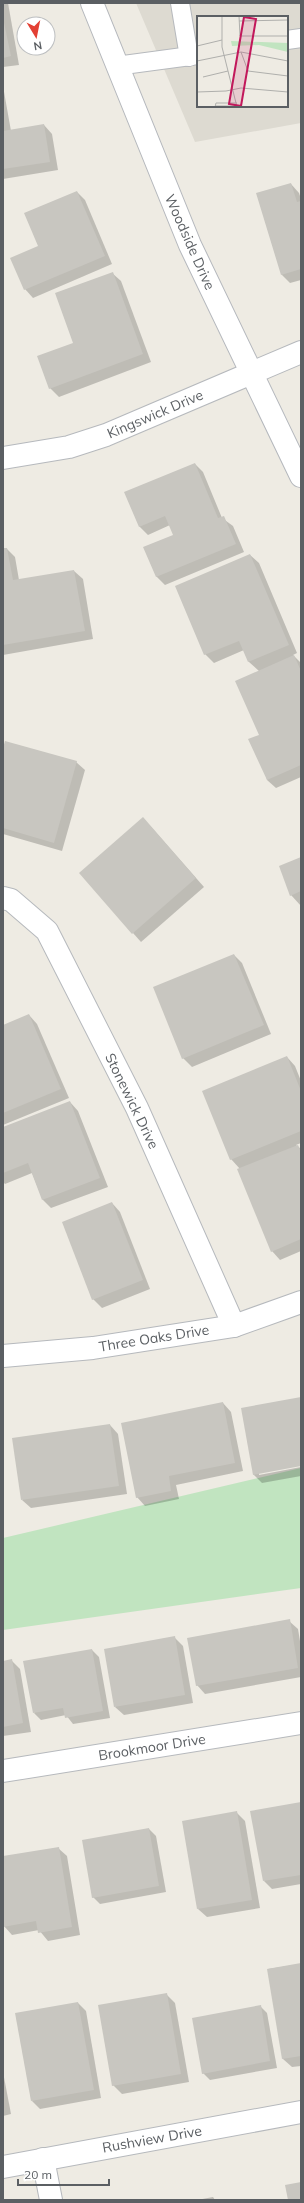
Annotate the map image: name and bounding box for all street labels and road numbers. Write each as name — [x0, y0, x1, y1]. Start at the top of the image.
street label: Woodside Drive — [161, 191, 219, 293]
street label: Kingswick Drive — [104, 386, 206, 442]
street label: Stonewick Drive — [101, 1050, 163, 1152]
street label: Three Oaks Drive — [98, 1320, 210, 1356]
street label: Brookmoor Drive — [97, 1730, 207, 1764]
street label: Rushview Drive — [101, 2121, 203, 2157]

